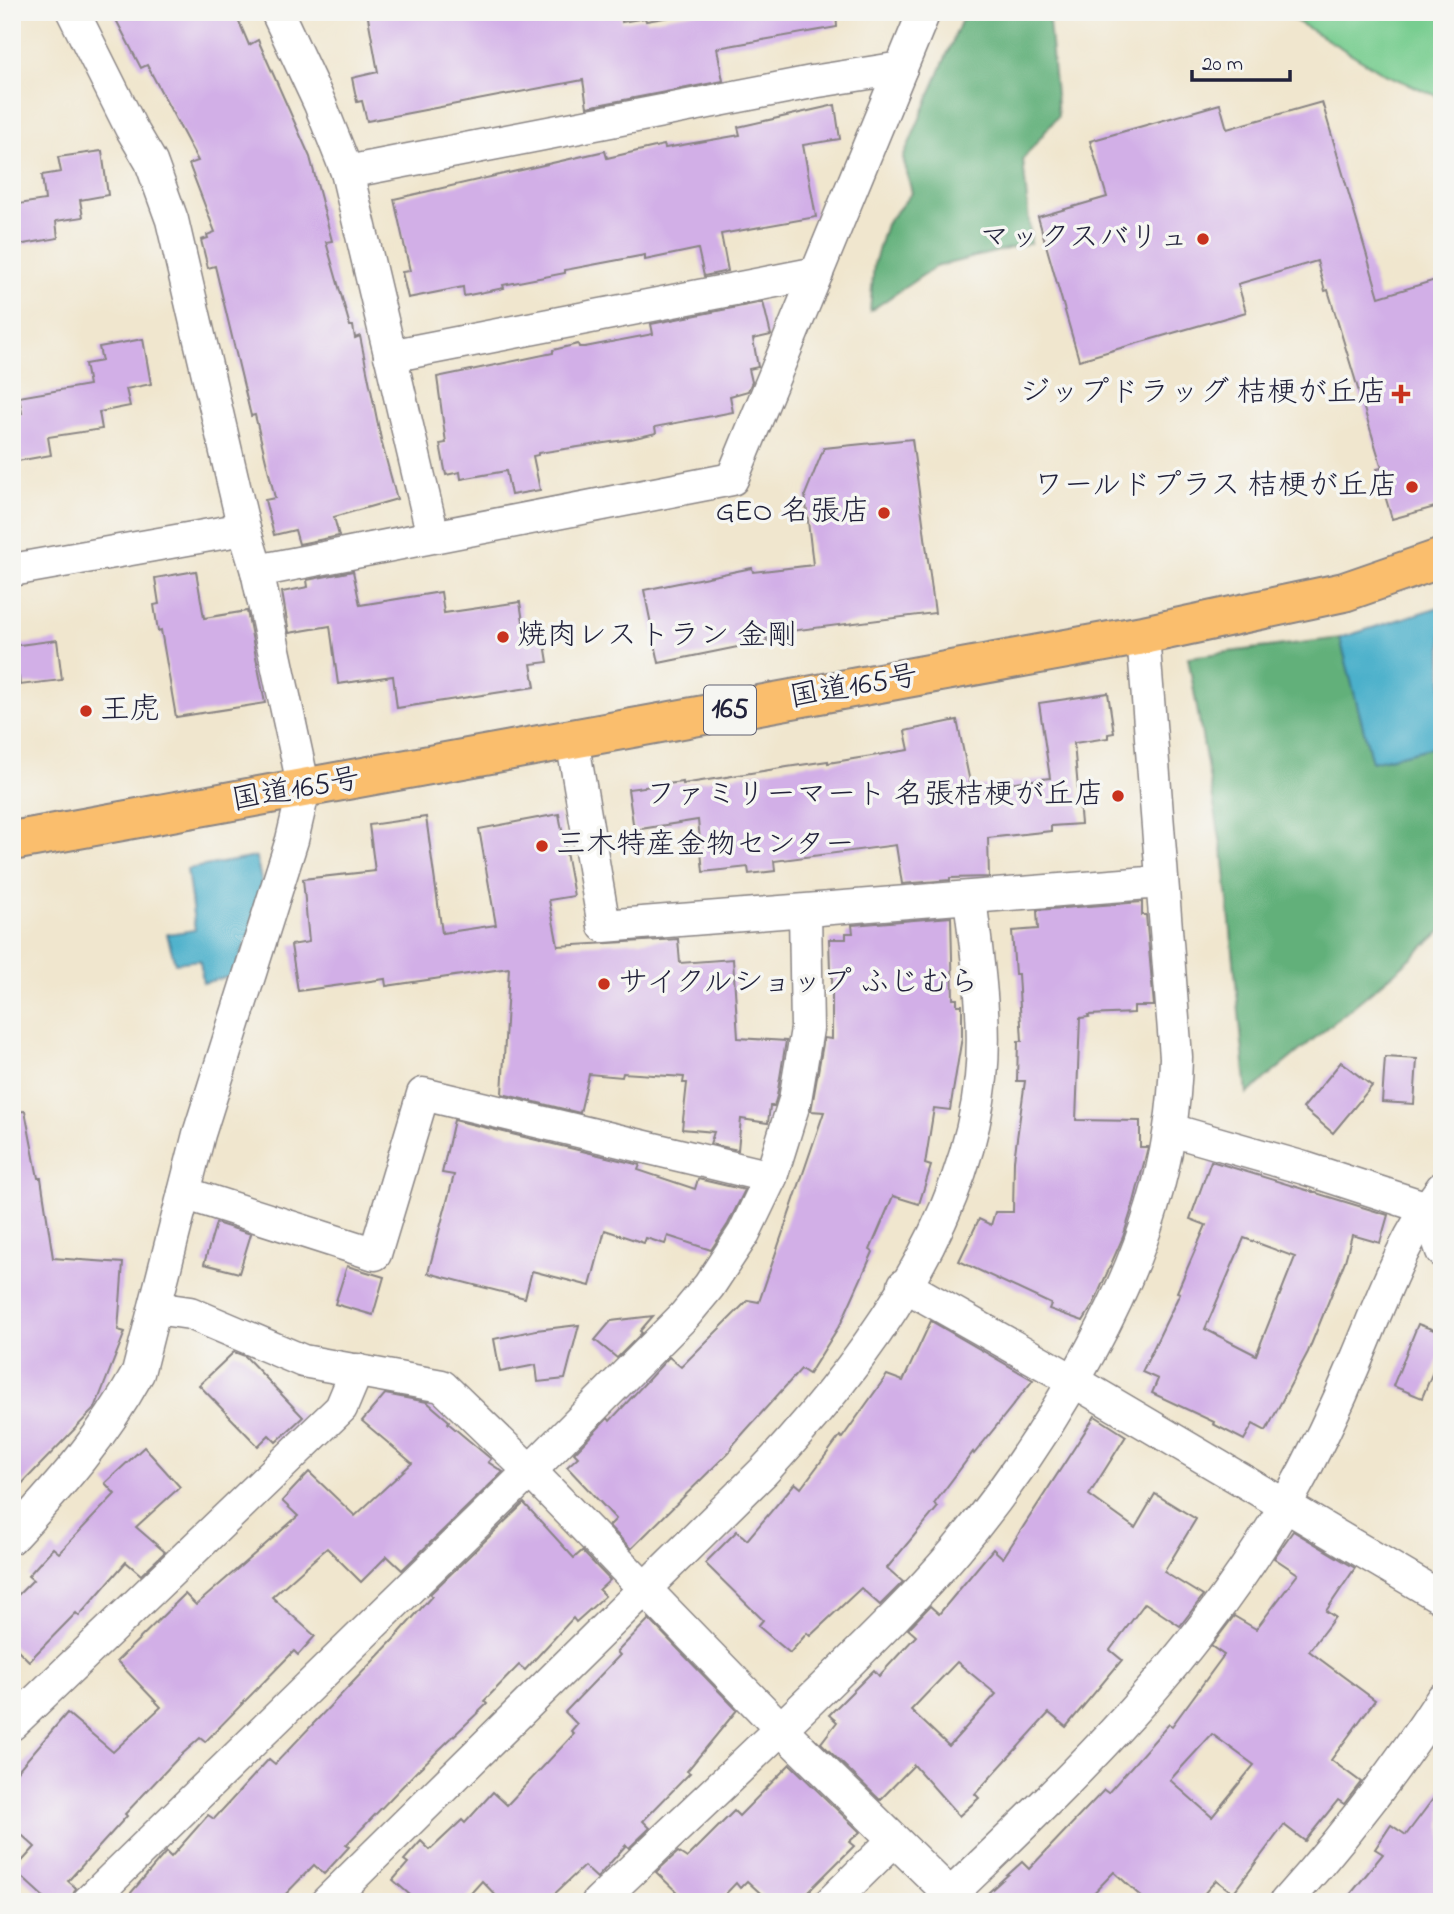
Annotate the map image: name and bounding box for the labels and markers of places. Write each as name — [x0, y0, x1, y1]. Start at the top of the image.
place label: マックスバリュ — [980, 217, 1189, 261]
marker: マックスバリュ — [1195, 231, 1211, 247]
place label: ジップドラッグ 桔梗が丘店 — [1020, 372, 1387, 416]
marker: ジップドラッグ 桔梗が丘店 — [1393, 386, 1409, 402]
place label: ワールドプラス 桔梗が丘店 — [1034, 465, 1398, 509]
marker: ワールドプラス 桔梗が丘店 — [1404, 479, 1420, 495]
place label: GEO 名張店 — [716, 491, 870, 535]
marker: GEO 名張店 — [876, 505, 892, 521]
place label: 焼肉レストラン 金剛 — [517, 615, 797, 659]
marker: 焼肉レストラン 金剛 — [495, 629, 511, 645]
place label: 王虎 — [100, 689, 160, 733]
marker: 王虎 — [78, 703, 94, 719]
place label: ファミリーマート 名張桔梗が丘店 — [646, 774, 1104, 818]
marker: ファミリーマート 名張桔梗が丘店 — [1110, 788, 1126, 804]
place label: 三木特産金物センター — [556, 824, 855, 868]
marker: 三木特産金物センター — [534, 838, 550, 854]
place label: サイクルショップ ふじむら — [618, 962, 980, 1006]
marker: サイクルショップ ふじむら — [596, 976, 612, 992]

